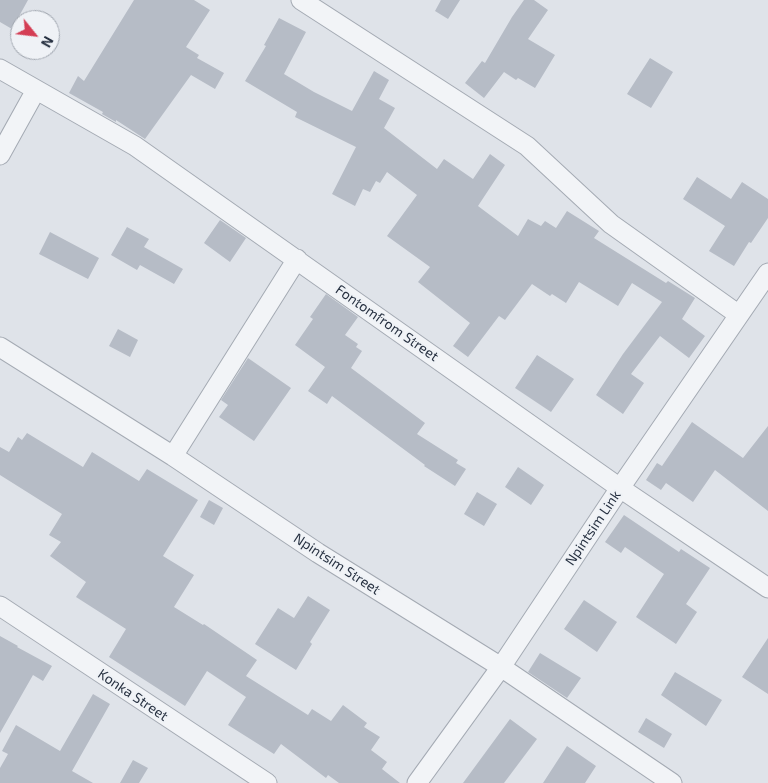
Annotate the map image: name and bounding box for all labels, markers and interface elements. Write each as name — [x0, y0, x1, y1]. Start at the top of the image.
north arrow — [10, 10, 60, 60]
text: N — [38, 33, 58, 51]
street label: Fontomfrom Street — [332, 281, 442, 365]
street label: Npintsim Link — [562, 487, 624, 569]
street label: Npintsim Street — [291, 530, 383, 598]
street label: Konka Street — [95, 665, 171, 725]

